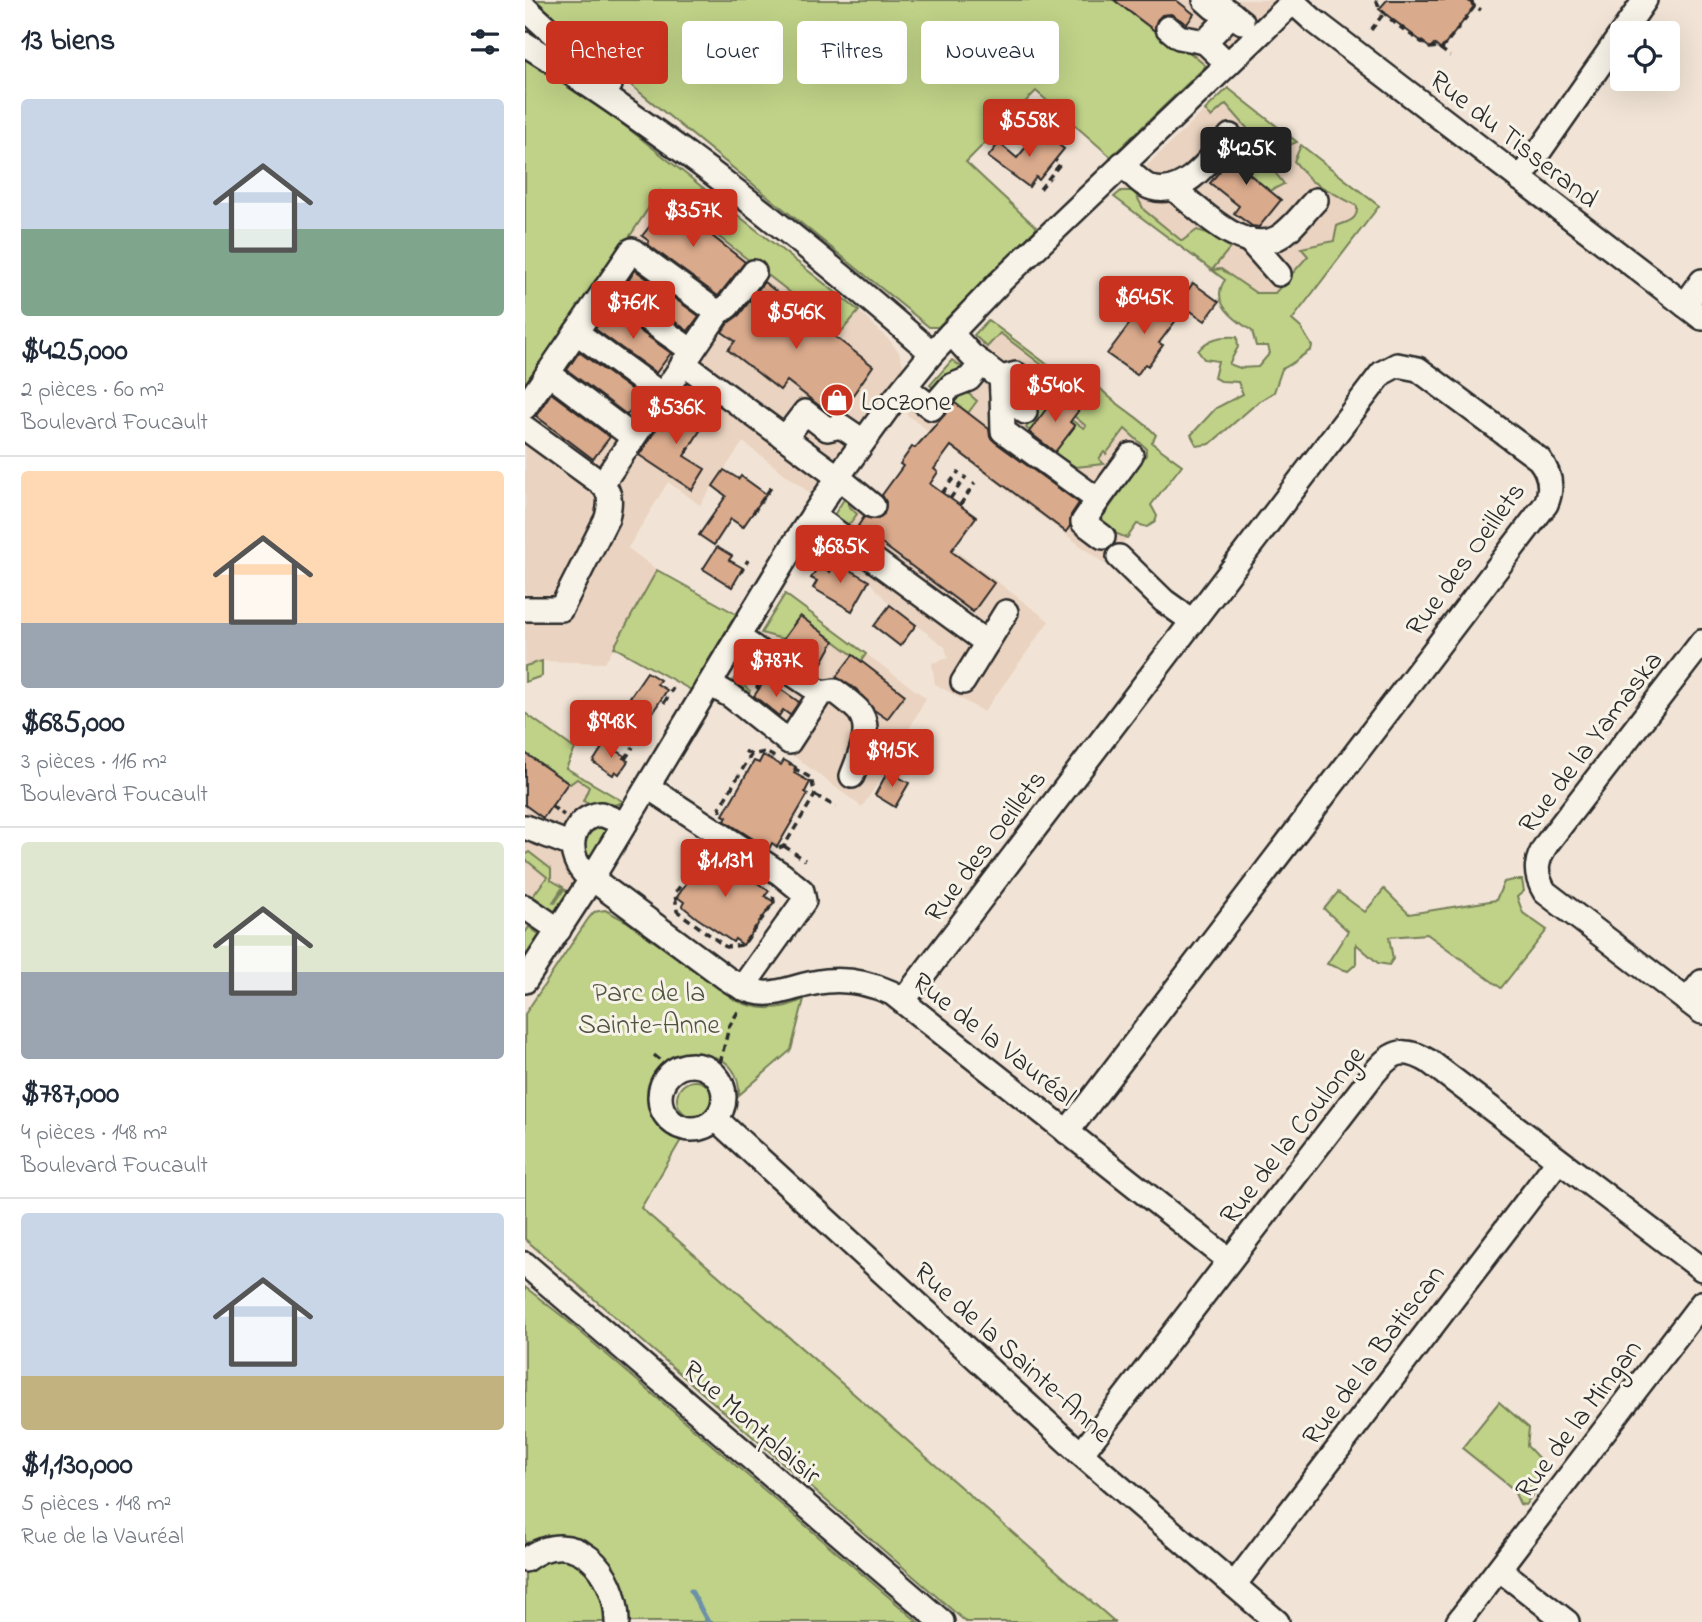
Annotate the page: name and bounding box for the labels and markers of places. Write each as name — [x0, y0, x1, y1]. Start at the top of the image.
pin: $558K — [980, 100, 1078, 159]
pin: $425K — [1197, 128, 1295, 187]
pin: $357K — [644, 190, 742, 249]
pin: $645K — [1095, 276, 1193, 336]
pin: $761K — [584, 282, 682, 341]
pin: $546K — [747, 292, 845, 351]
pin: $540K — [1006, 364, 1104, 424]
shop icon: Loczone — [818, 381, 856, 419]
place label: Loczone — [861, 383, 951, 424]
pin: $536K — [627, 386, 725, 446]
pin: $685K — [791, 526, 889, 585]
pin: $787K — [727, 640, 825, 699]
pin: $948K — [562, 700, 660, 760]
pin: $915K — [843, 730, 941, 789]
pin: $1.13M — [668, 839, 782, 899]

